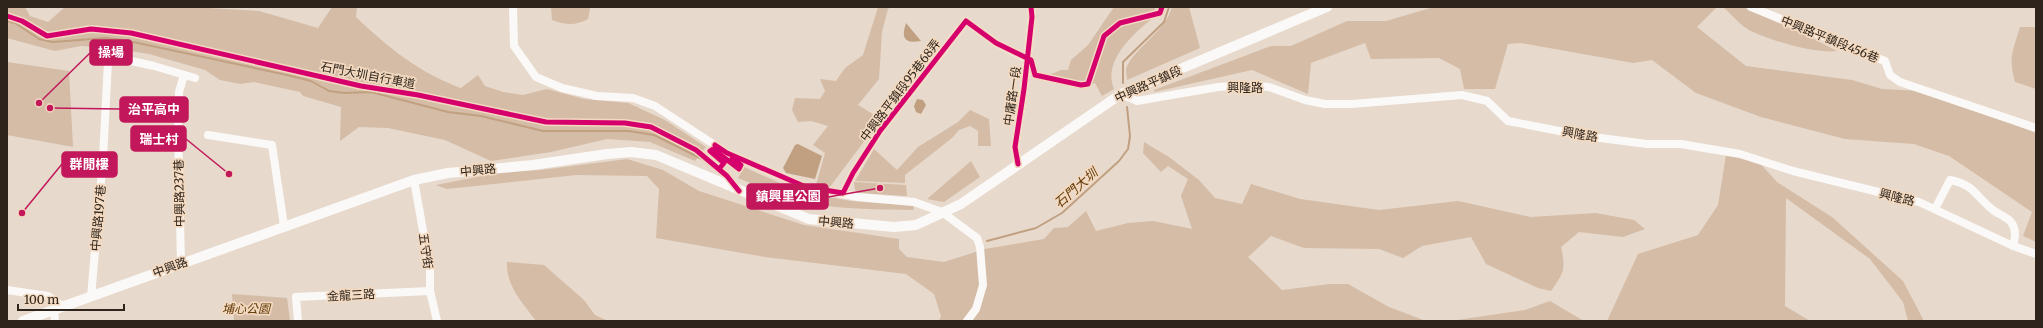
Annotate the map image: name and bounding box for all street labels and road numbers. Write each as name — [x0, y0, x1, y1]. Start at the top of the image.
street label: 中興路平鎮段456巷 — [1779, 12, 1881, 66]
street label: 中興路平鎮段95巷68弄 — [857, 36, 943, 144]
street label: 石門大圳自行車道 — [319, 58, 417, 92]
street label: 中興路平鎮段 — [1112, 63, 1184, 105]
street label: 中庸路一段 — [1000, 65, 1024, 127]
street label: 興隆路 — [1227, 80, 1263, 95]
street label: 興隆路 — [1561, 123, 1599, 145]
street label: 中興路237巷 — [171, 159, 187, 227]
street label: 中興路 — [459, 161, 497, 179]
street label: 中興路197巷 — [88, 184, 108, 252]
street label: 興隆路 — [1878, 185, 1916, 209]
street label: 中興路 — [817, 213, 855, 231]
street label: 五守街 — [416, 232, 436, 270]
street label: 中興路 — [151, 254, 189, 280]
street label: 金龍三路 — [327, 286, 375, 304]

